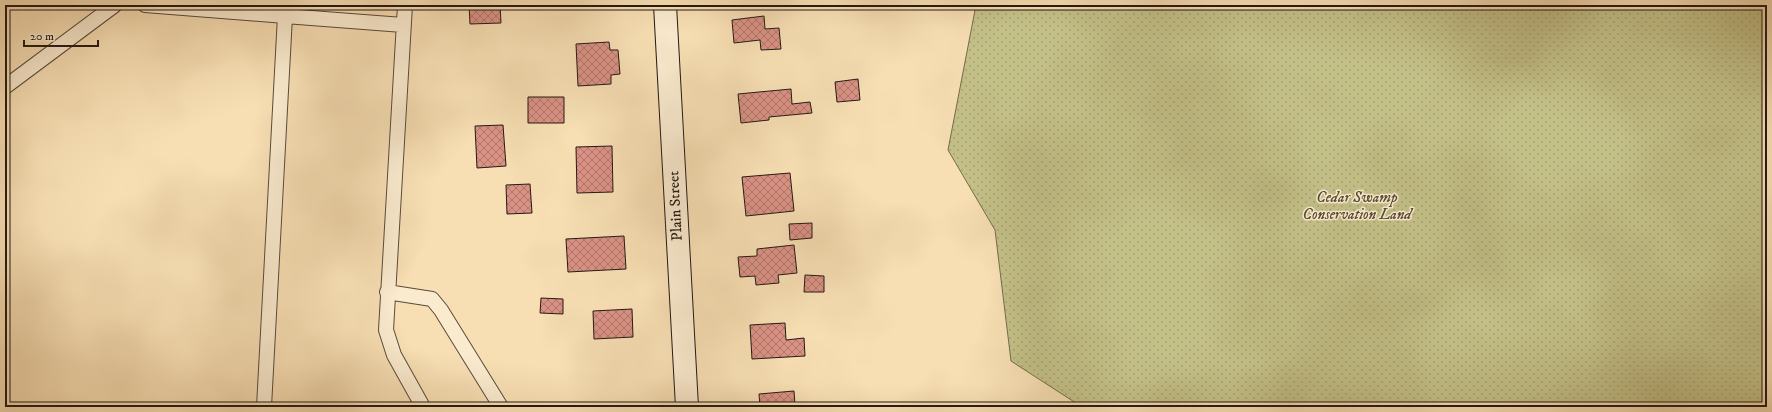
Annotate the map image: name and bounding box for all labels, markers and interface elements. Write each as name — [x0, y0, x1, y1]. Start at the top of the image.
scale bar — [24, 22, 98, 48]
text: 20 m — [30, 29, 54, 44]
street label: Plain Street — [664, 170, 687, 241]
park label: Cedar Swamp Conservation Land — [1303, 188, 1414, 224]

